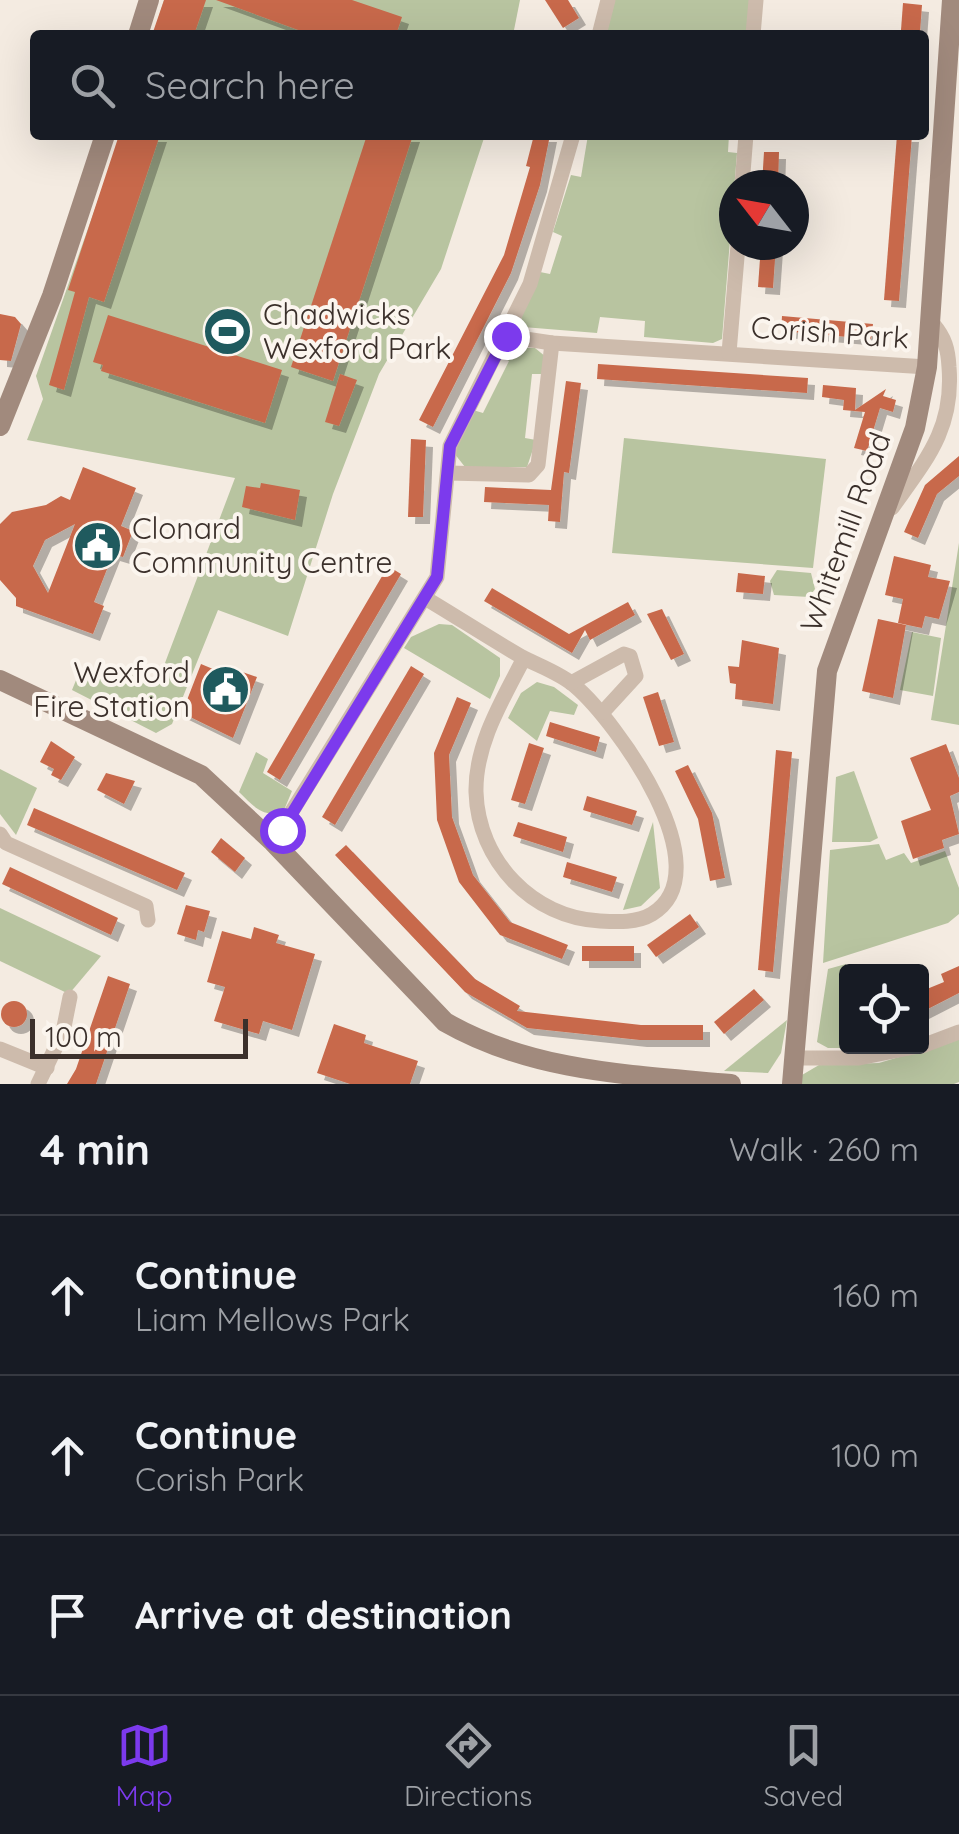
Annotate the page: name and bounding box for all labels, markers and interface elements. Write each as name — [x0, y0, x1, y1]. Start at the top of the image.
search box — [30, 30, 929, 140]
icon: search — [65, 58, 120, 113]
text: Search here — [145, 61, 355, 109]
north arrow — [719, 170, 809, 260]
place label: Chadwicks Wexford Park — [263, 295, 451, 367]
sports icon: Chadwicks Wexford Park — [202, 305, 254, 357]
street label: Corish Park — [750, 308, 910, 356]
route end — [484, 314, 530, 360]
street label: Whitemill Road — [791, 427, 899, 637]
place label: Clonard Community Centre — [132, 509, 393, 581]
public building icon: Clonard Community Centre — [71, 519, 123, 571]
place label: Wexford Fire Station — [33, 653, 190, 725]
public building icon: Wexford Fire Station — [199, 663, 251, 715]
route start — [260, 808, 306, 854]
map controls — [839, 964, 929, 1054]
button: locate — [839, 964, 929, 1054]
scale bar — [30, 1014, 248, 1058]
text: 100 m — [45, 1019, 122, 1054]
text: 4 min — [40, 1123, 150, 1176]
text: Walk · 260 m — [729, 1129, 919, 1169]
text: Continue — [135, 1251, 297, 1299]
icon: ahead — [40, 1268, 95, 1323]
text: 160 m — [833, 1275, 919, 1315]
text: Liam Mellows Park — [135, 1299, 410, 1339]
text: Continue — [135, 1411, 297, 1459]
icon: ahead — [40, 1428, 95, 1483]
text: 100 m — [831, 1435, 919, 1475]
text: Corish Park — [135, 1459, 304, 1499]
icon: arrive — [40, 1588, 95, 1643]
text: Arrive at destination — [135, 1591, 512, 1639]
tab: Map — [116, 1718, 173, 1813]
tab: Directions — [404, 1718, 532, 1813]
tab: Saved — [764, 1718, 843, 1813]

